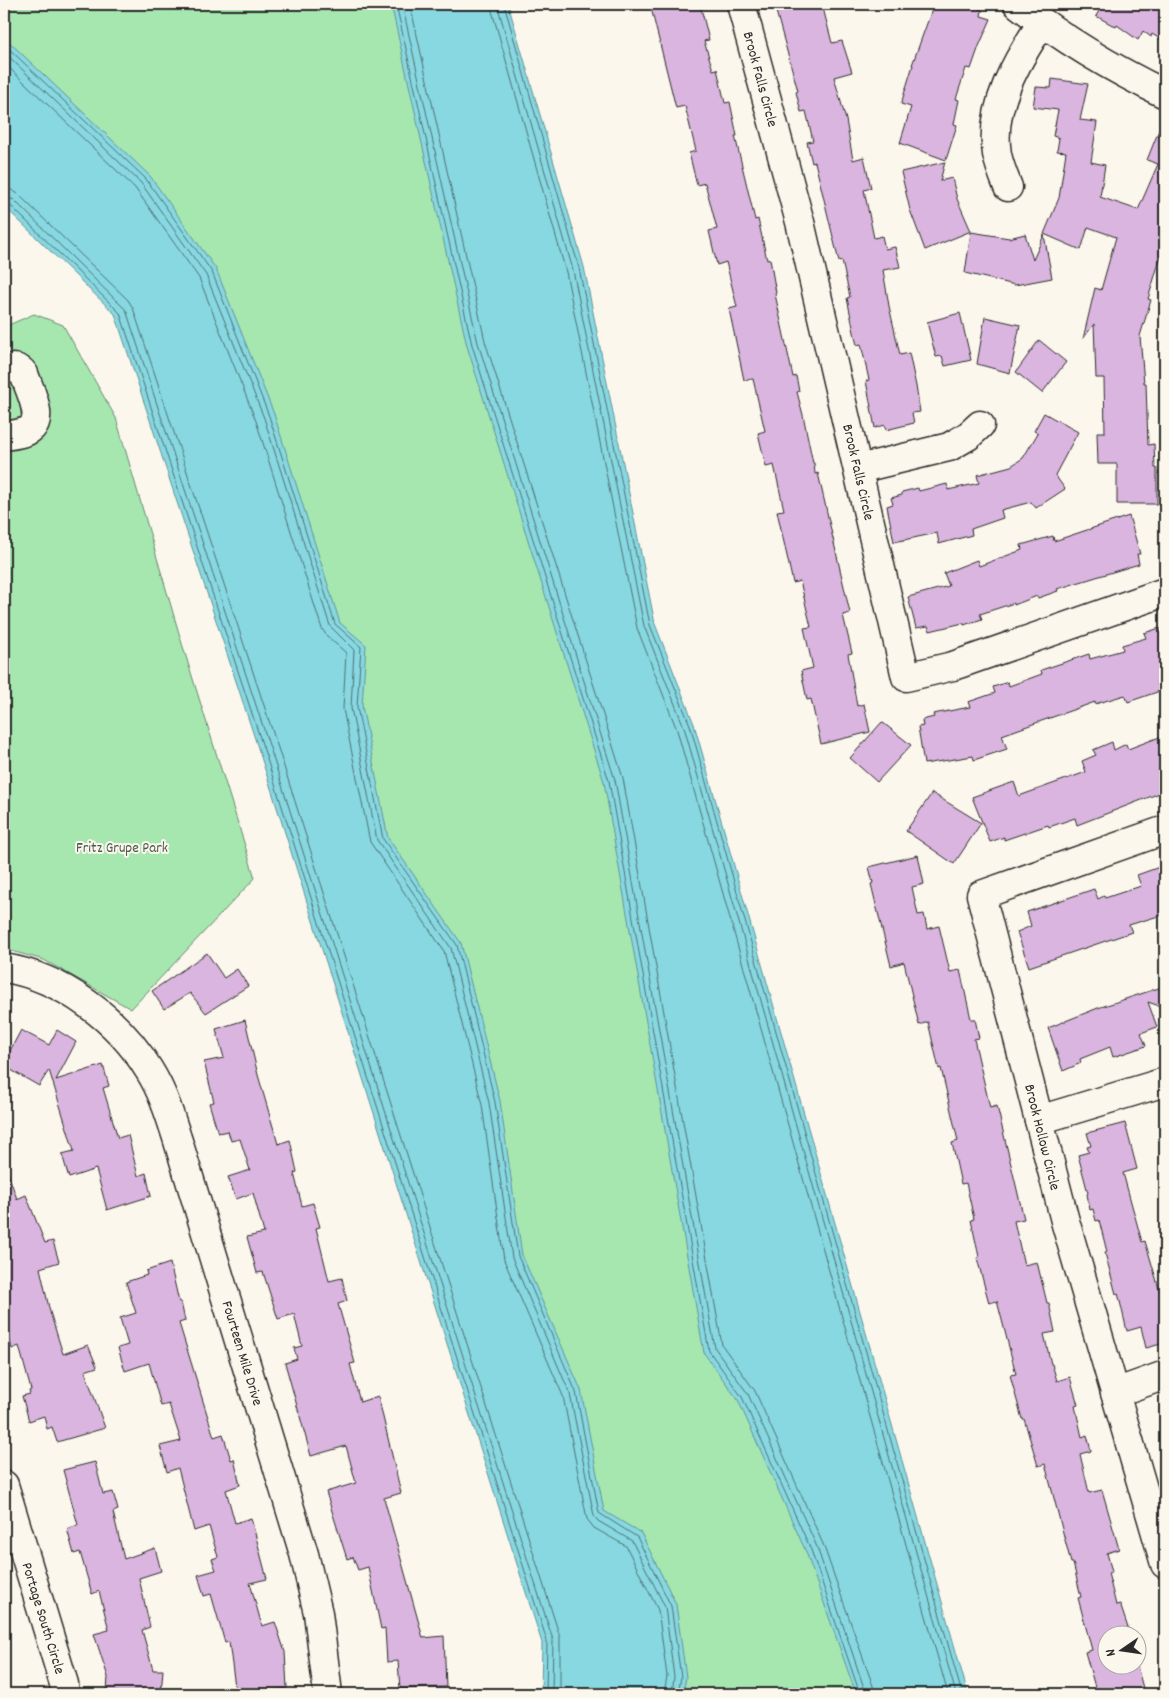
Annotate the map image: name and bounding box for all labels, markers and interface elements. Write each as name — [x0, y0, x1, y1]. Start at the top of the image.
street label: Brook Falls Circle — [736, 29, 782, 130]
street label: Brook Falls Circle — [835, 422, 879, 523]
park label: Fritz Grupe Park — [76, 838, 168, 860]
street label: Brook Hollow Circle — [1017, 1082, 1065, 1193]
street label: Fourteen Mile Drive — [215, 1298, 268, 1409]
street label: Portage South Circle — [15, 1560, 70, 1678]
north arrow — [1096, 1626, 1146, 1676]
text: N — [1101, 1647, 1122, 1658]

